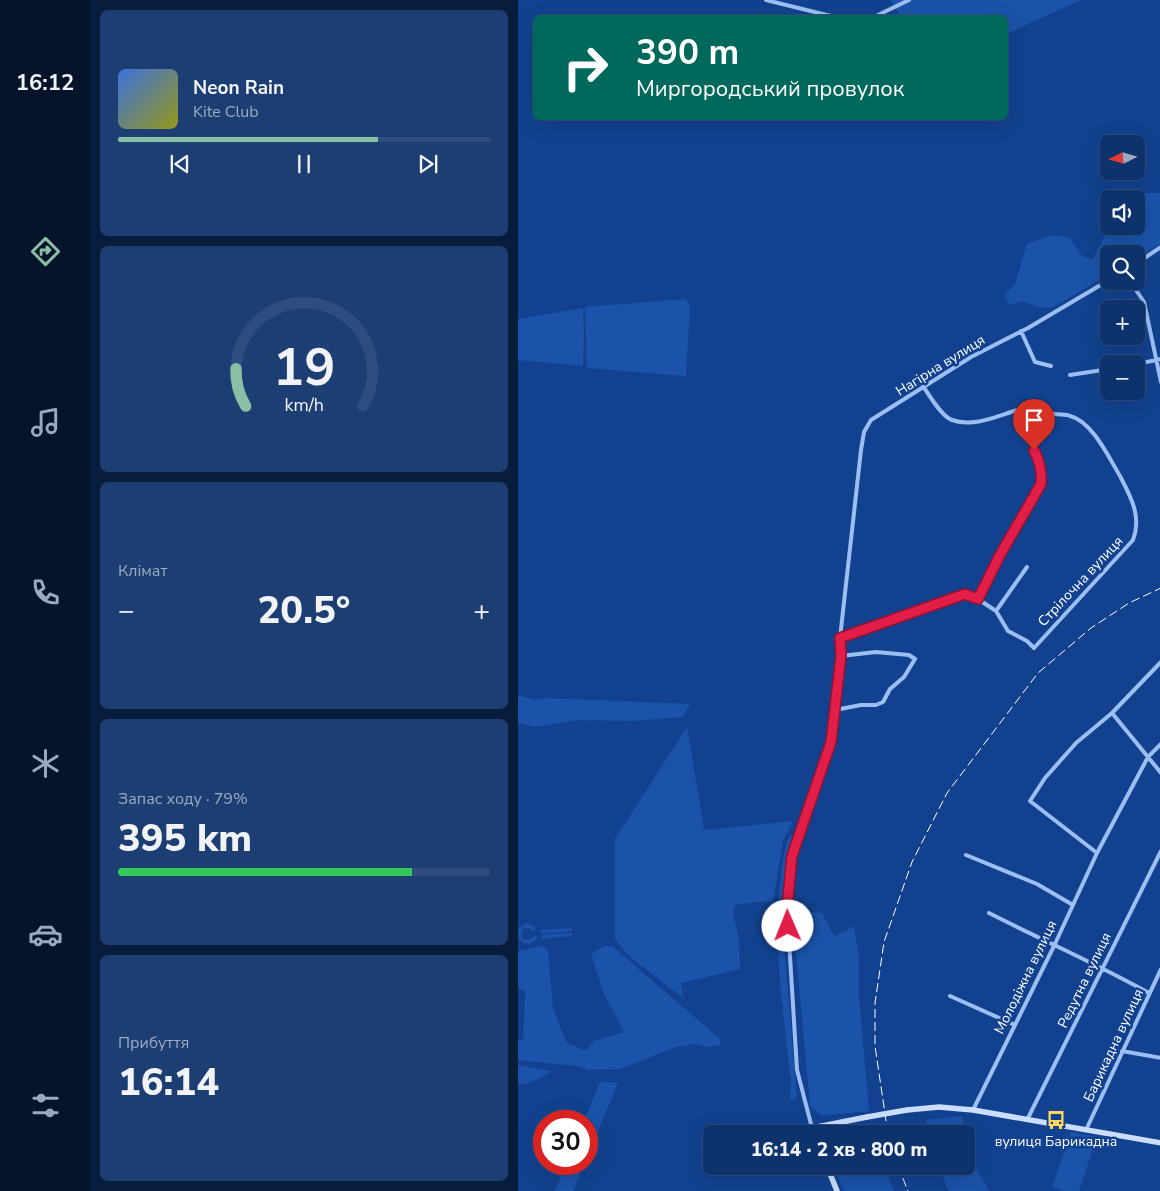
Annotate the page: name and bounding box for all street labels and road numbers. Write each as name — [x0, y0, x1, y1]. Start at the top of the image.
street label: Нагірна вулиця — [892, 330, 989, 401]
street label: Стрілочна вулиця — [1033, 532, 1127, 631]
street label: Молодіжна вулиця — [990, 917, 1061, 1037]
street label: Редутна вулиця — [1053, 929, 1116, 1031]
street label: Барикадна вулиця — [1079, 986, 1148, 1105]

